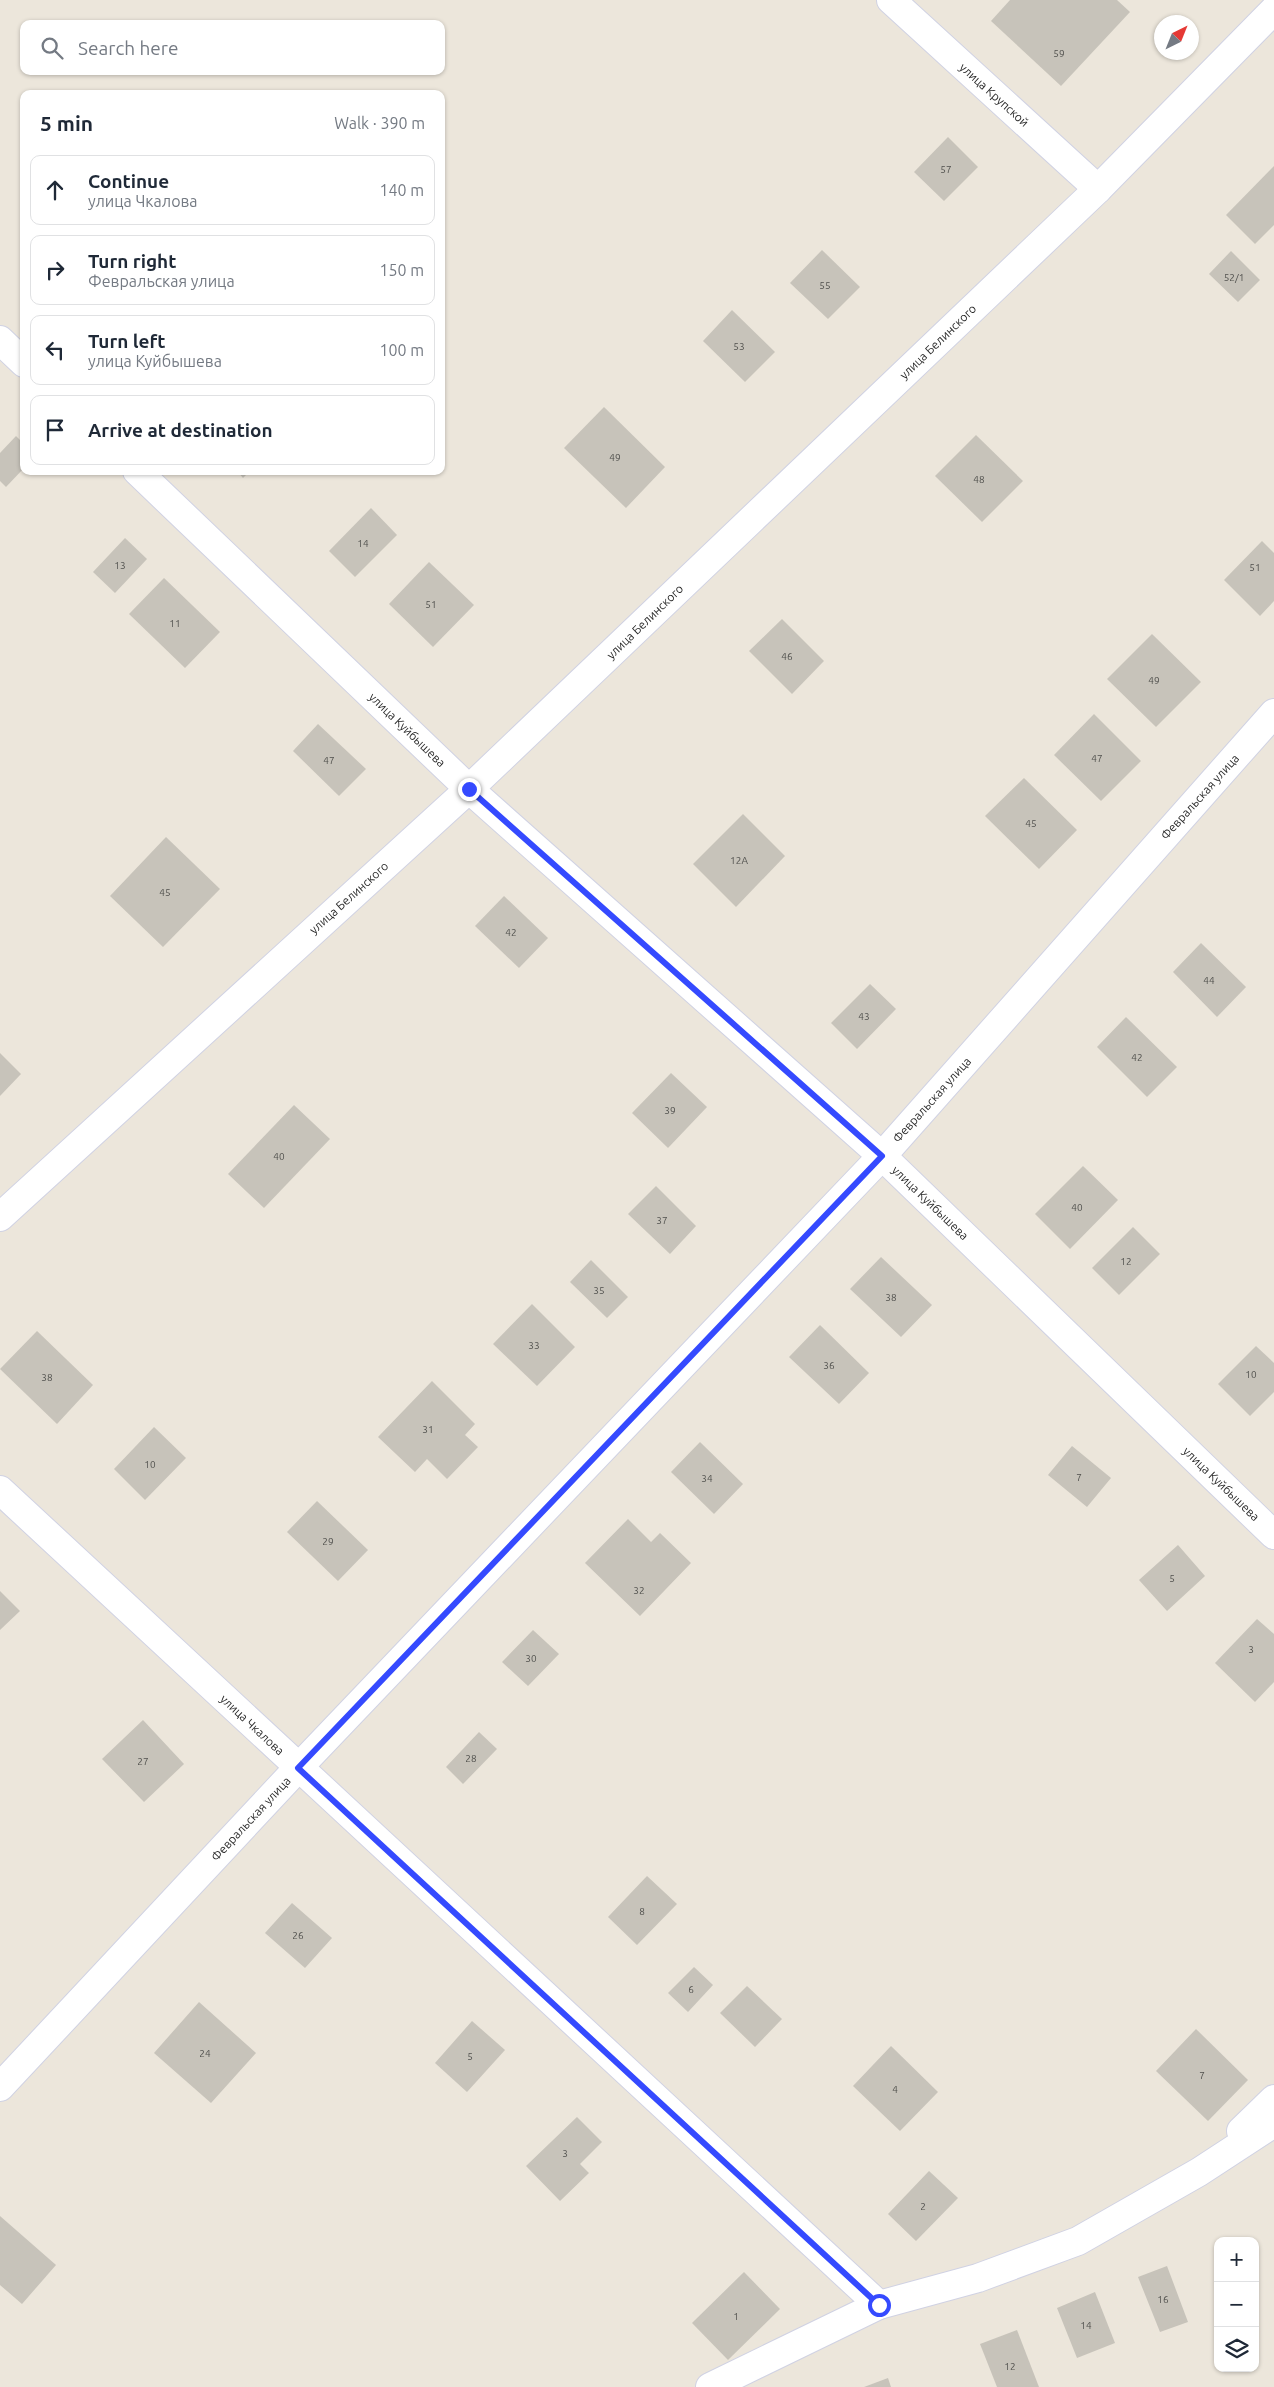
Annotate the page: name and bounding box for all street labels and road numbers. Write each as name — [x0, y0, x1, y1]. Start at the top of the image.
street label: улица Крупской — [957, 60, 1031, 129]
street label: улица Белинского — [897, 302, 979, 381]
street label: улица Белинского — [604, 582, 686, 661]
street label: улица Куйбышева — [367, 690, 448, 769]
street label: Февральская улица — [1158, 751, 1241, 842]
street label: улица Белинского — [307, 859, 391, 936]
street label: Февральская улица — [890, 1054, 973, 1145]
street label: улица Куйбышева — [890, 1163, 971, 1242]
street label: улица Куйбышева — [1181, 1444, 1262, 1523]
street label: улица Чкалова — [218, 1692, 287, 1757]
street label: Февральская улица — [208, 1774, 293, 1863]

